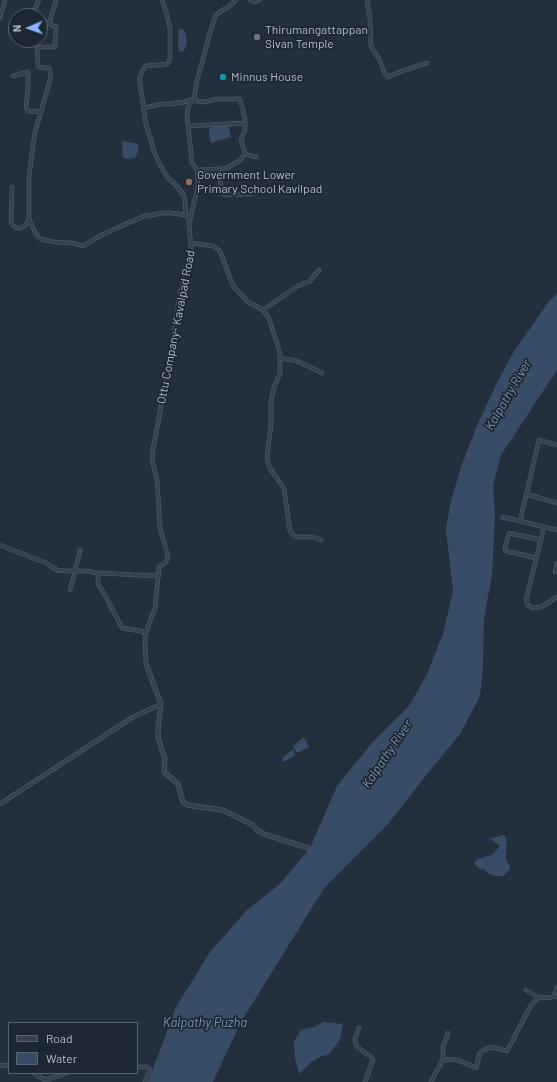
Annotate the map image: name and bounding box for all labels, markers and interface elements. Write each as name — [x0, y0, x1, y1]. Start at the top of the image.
north arrow — [8, 8, 48, 48]
place label: Thirumangattappan Sivan Temple — [265, 23, 368, 51]
text: N — [10, 25, 23, 32]
marker: Thirumangattappan Sivan Temple — [252, 32, 262, 42]
place label: Minnus House — [231, 70, 303, 84]
marker: Minnus House — [218, 72, 228, 82]
place label: Government Lower Primary School Kavilpad — [197, 168, 322, 196]
marker: Government Lower Primary School Kavilpad — [184, 177, 194, 187]
street label: Ottu Company- Kavalpad Road — [154, 249, 198, 405]
water label: Kalpathy River — [482, 357, 534, 433]
water label: Kalpathy River — [359, 717, 415, 791]
water label: Kalpathy Puzha — [163, 1015, 247, 1031]
legend — [8, 1022, 138, 1074]
text: Road — [46, 1031, 73, 1045]
text: Water — [46, 1051, 77, 1065]

